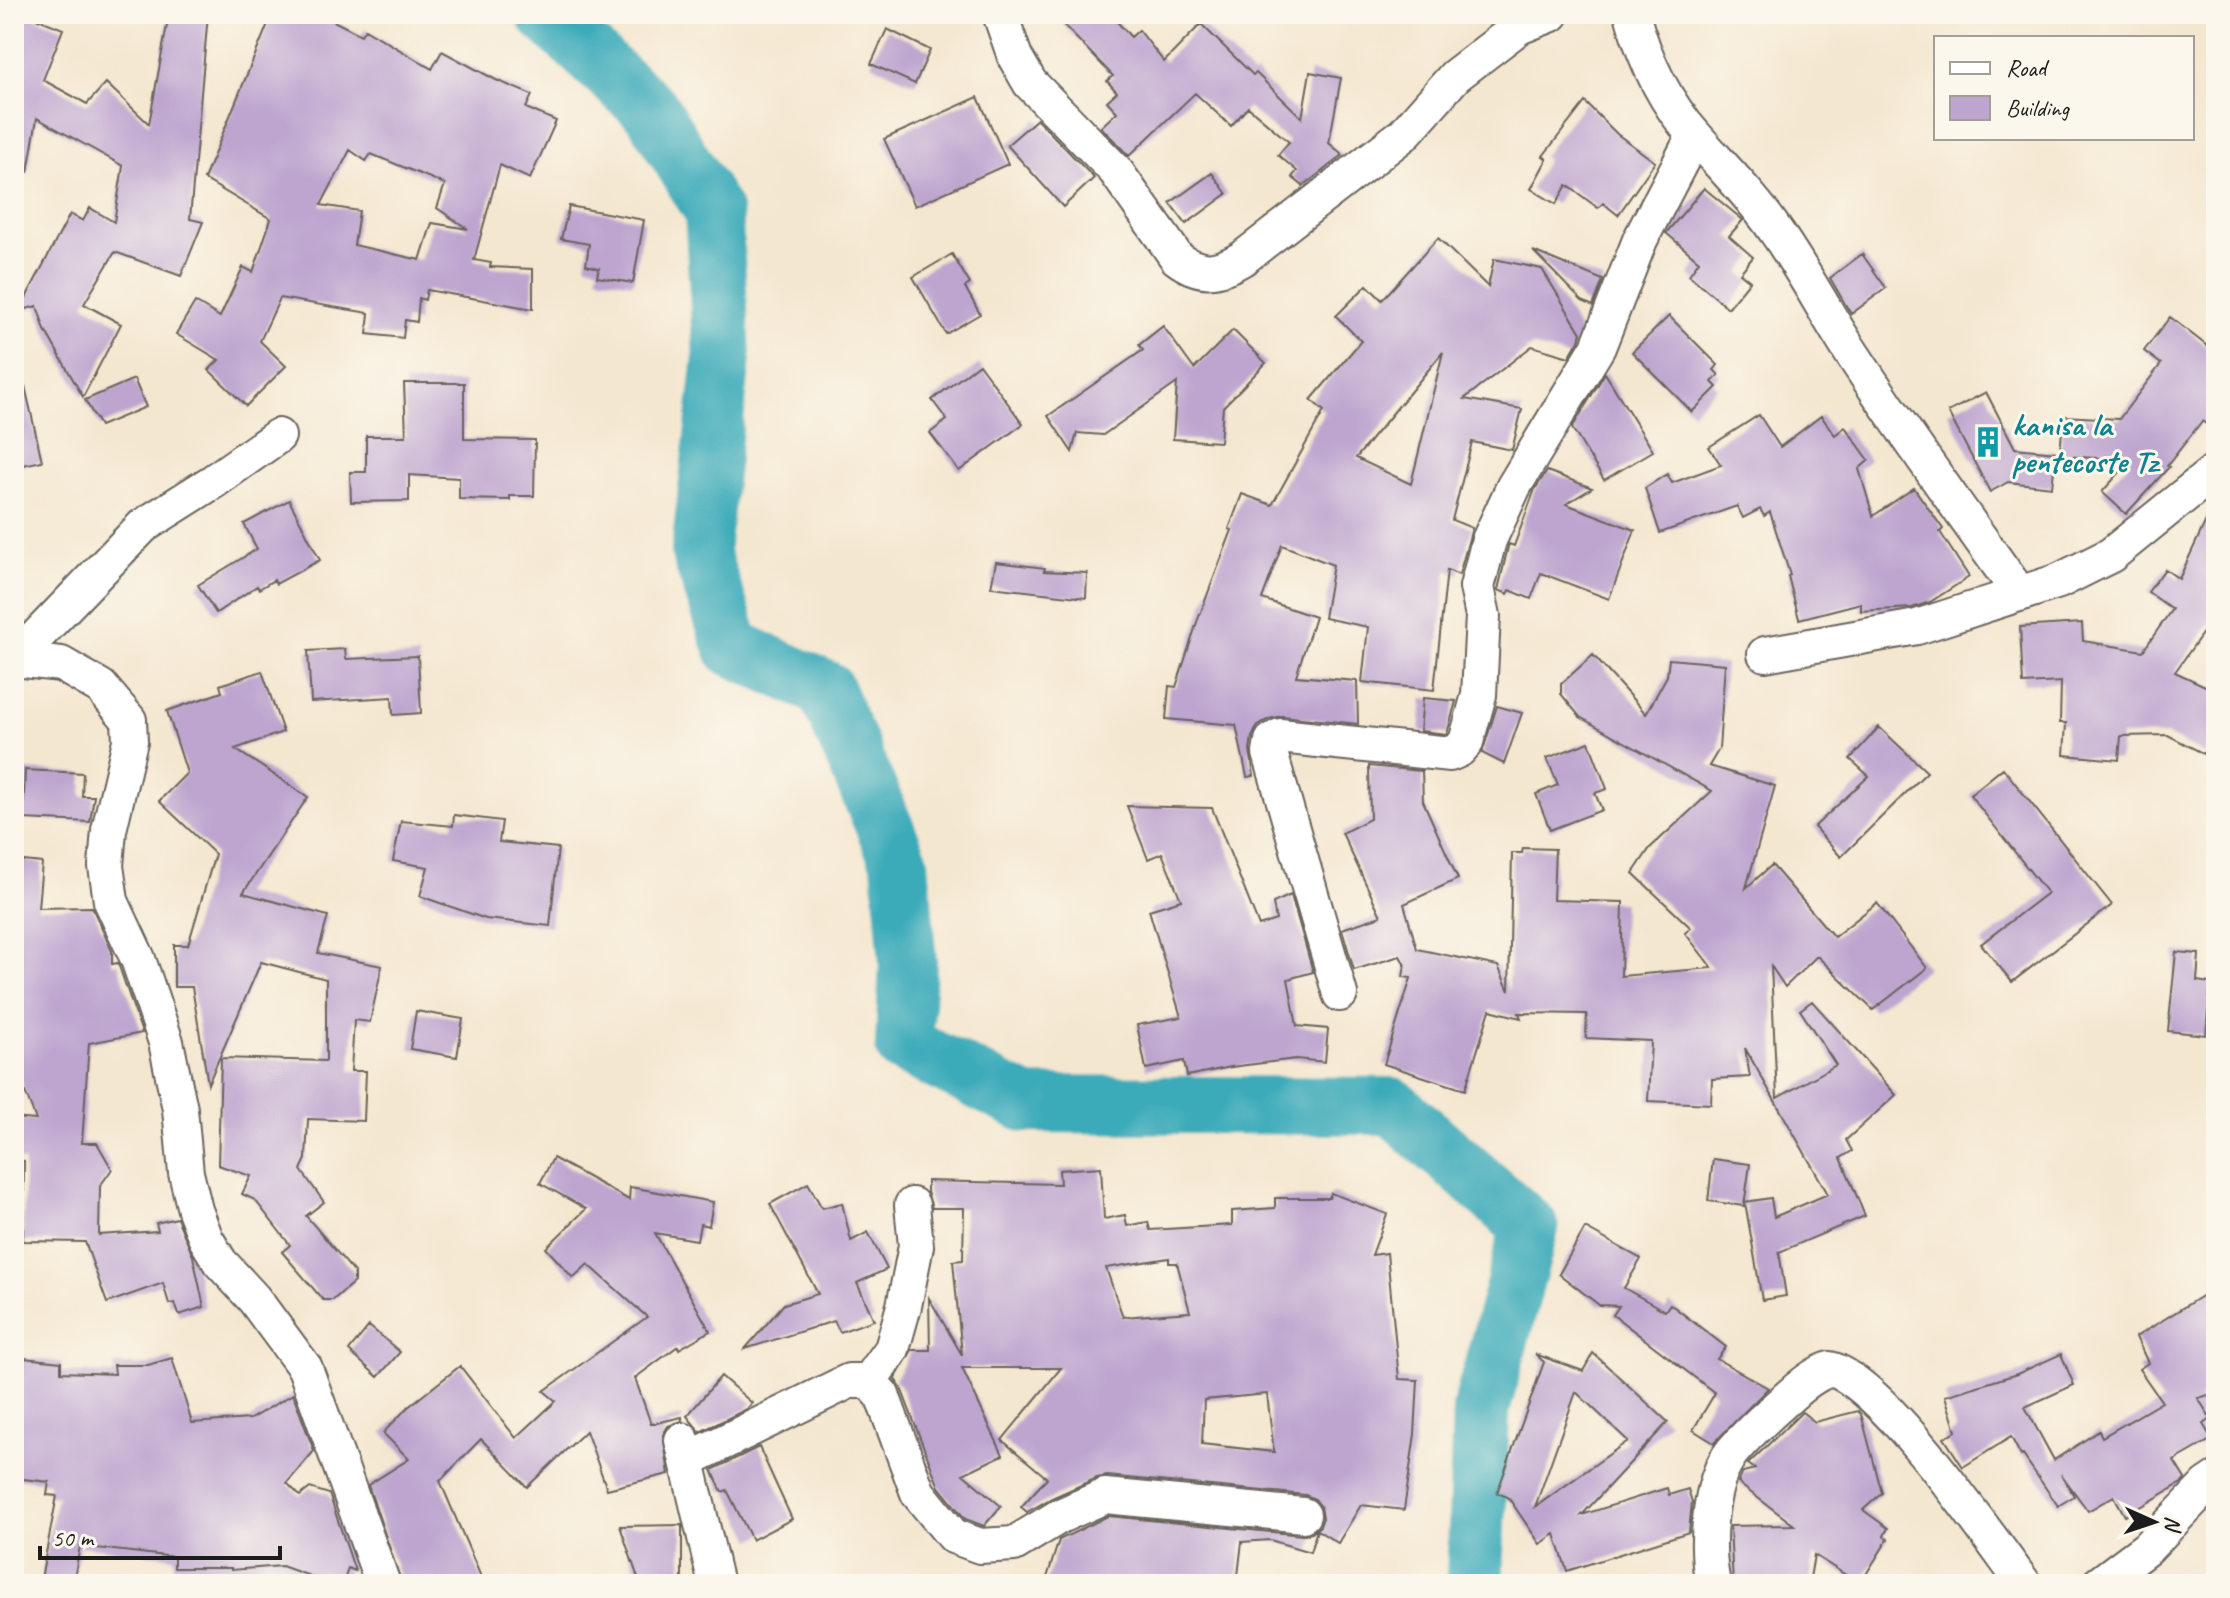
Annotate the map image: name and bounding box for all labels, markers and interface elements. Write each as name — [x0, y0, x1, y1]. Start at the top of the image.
legend — [1934, 36, 2194, 140]
text: Road — [2006, 53, 2050, 83]
text: Building — [2006, 93, 2071, 123]
place label: kanisa la pentecoste Tz — [2012, 404, 2162, 482]
building icon: kanisa la pentecoste Tz — [1971, 425, 2005, 459]
north arrow — [2114, 1482, 2194, 1562]
scale bar — [40, 1510, 280, 1560]
text: N — [2158, 1515, 2187, 1534]
text: 50 m — [52, 1523, 95, 1553]

